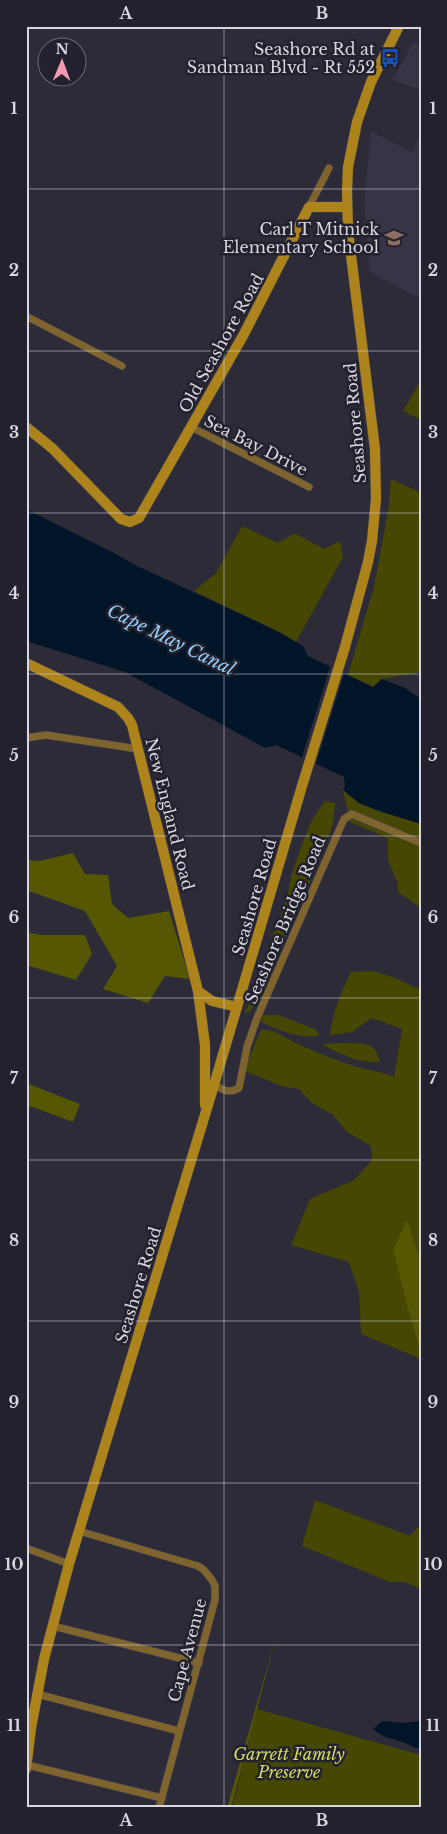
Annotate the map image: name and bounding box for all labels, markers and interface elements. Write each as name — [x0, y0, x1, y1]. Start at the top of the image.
text: A — [119, 3, 134, 23]
text: B — [316, 3, 329, 23]
north arrow — [38, 38, 88, 88]
place label: Seashore Rd at Sandman Blvd - Rt 552 — [187, 39, 375, 77]
text: N — [55, 40, 69, 58]
bus stop icon: Seashore Rd at Sandman Blvd - Rt 552 — [379, 47, 401, 69]
text: 1 — [11, 98, 18, 118]
text: 1 — [430, 98, 437, 118]
place label: Carl T Mitnick Elementary School — [223, 219, 379, 257]
school or university icon: Carl T Mitnick Elementary School — [383, 227, 405, 249]
text: 2 — [9, 260, 19, 280]
text: 2 — [428, 260, 438, 280]
street label: Old Seashore Road — [174, 270, 268, 416]
street label: Seashore Road — [340, 362, 370, 484]
street label: Sea Bay Drive — [201, 410, 311, 480]
text: 3 — [9, 422, 19, 442]
text: 3 — [428, 422, 438, 442]
text: 4 — [9, 583, 19, 603]
text: 4 — [428, 583, 438, 603]
water label: Cape May Canal — [104, 600, 239, 681]
street label: New England Road — [141, 736, 199, 892]
text: 5 — [9, 745, 19, 765]
text: 5 — [428, 745, 438, 765]
street label: Seashore Bridge Road — [241, 833, 330, 1007]
street label: Seashore Road — [228, 836, 280, 958]
text: 6 — [9, 907, 20, 927]
text: 6 — [428, 907, 439, 927]
text: 7 — [10, 1068, 19, 1088]
text: 7 — [429, 1068, 438, 1088]
street label: Seashore Road — [111, 1224, 165, 1346]
text: 8 — [9, 1230, 19, 1250]
text: 8 — [428, 1230, 438, 1250]
text: 9 — [9, 1392, 20, 1412]
text: 9 — [428, 1392, 439, 1412]
text: 10 — [4, 1554, 24, 1574]
text: 10 — [423, 1554, 443, 1574]
street label: Cape Avenue — [164, 1596, 210, 1704]
text: 11 — [7, 1715, 21, 1735]
text: 11 — [426, 1715, 440, 1735]
park label: Garrett Family Preserve — [233, 1744, 345, 1782]
text: A — [119, 1810, 134, 1830]
text: B — [316, 1810, 329, 1830]

